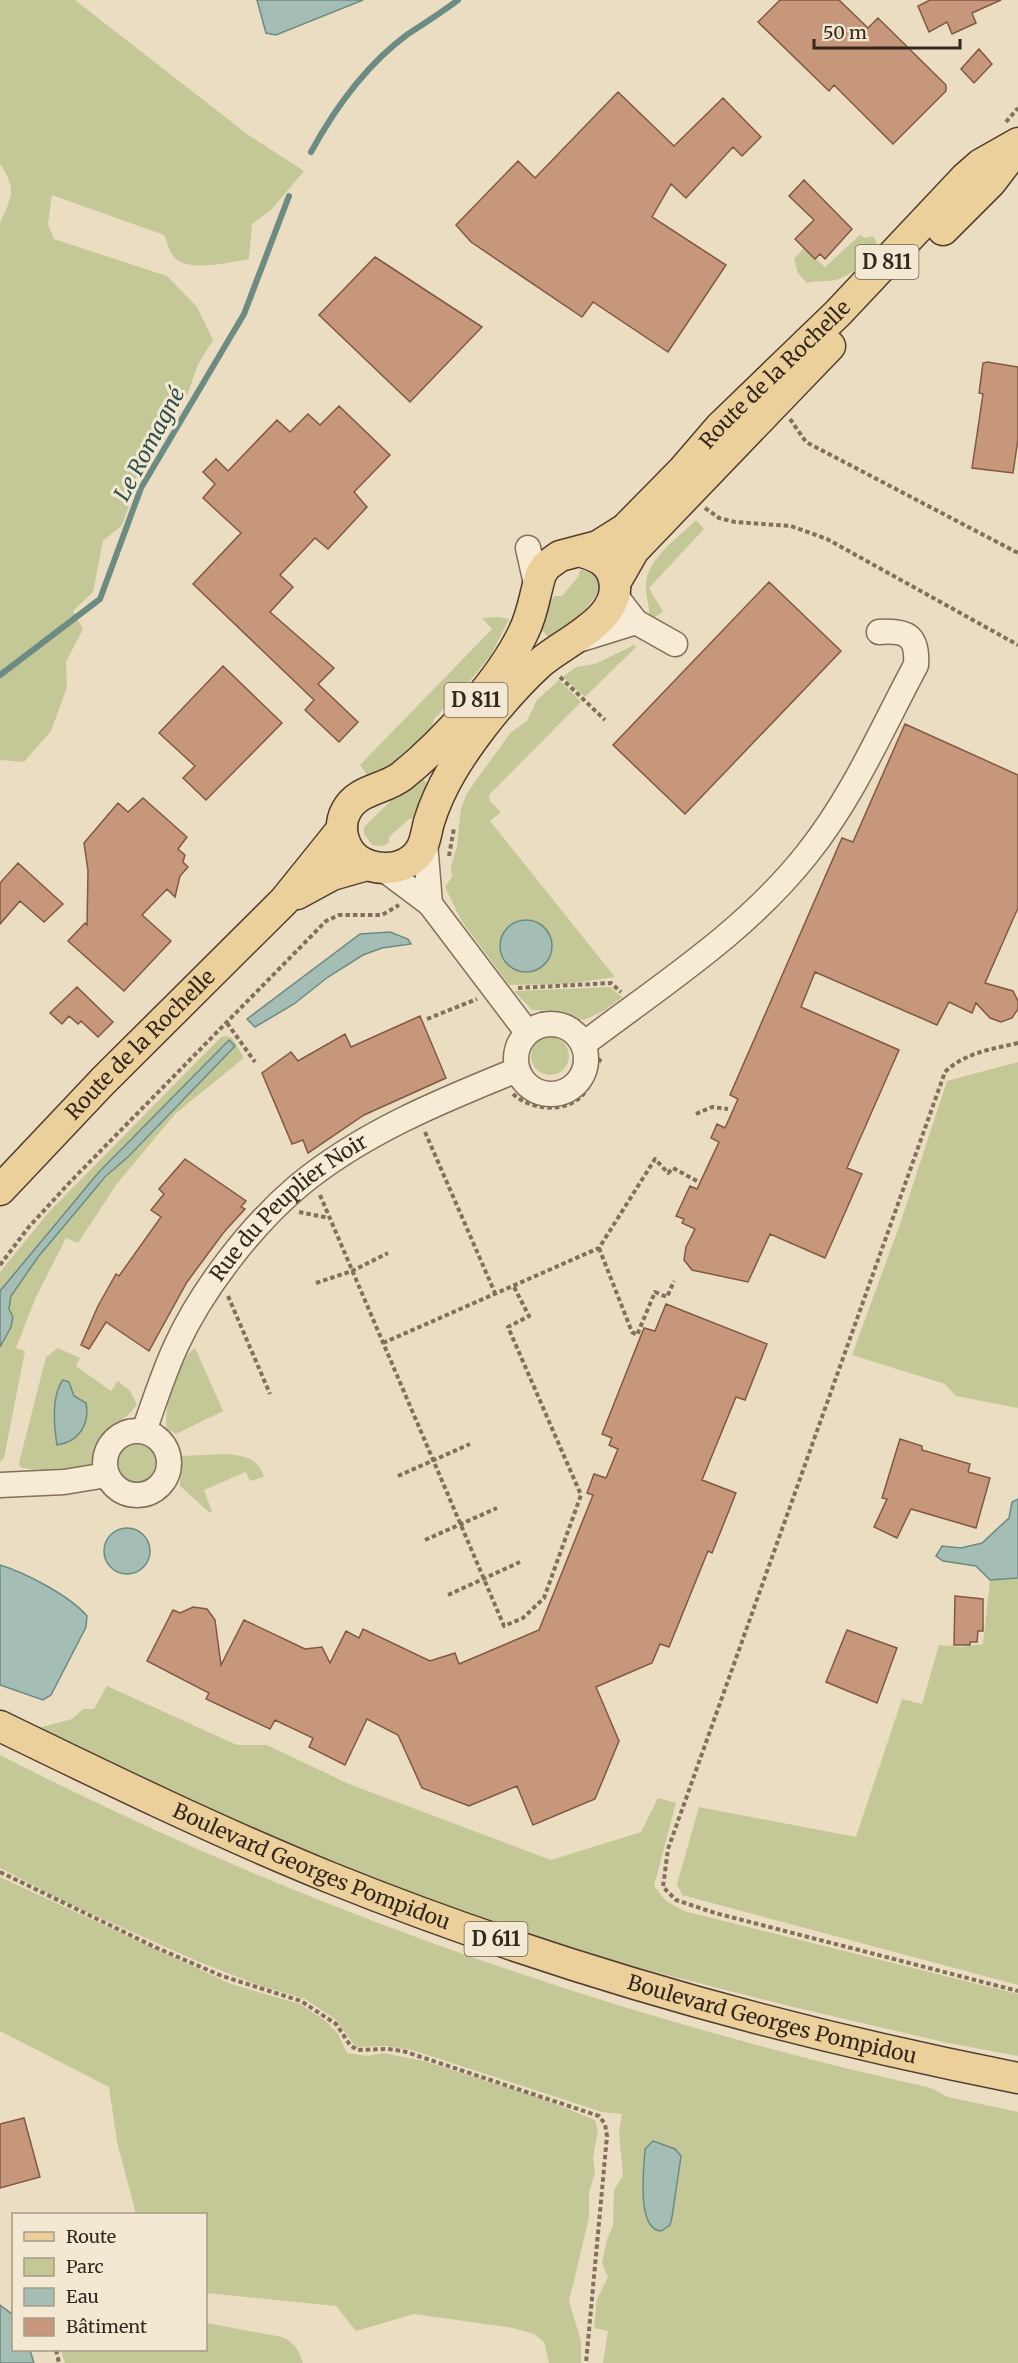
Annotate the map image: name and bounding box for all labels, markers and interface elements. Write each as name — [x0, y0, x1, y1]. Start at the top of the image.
scale bar — [814, 12, 960, 50]
text: 50 m — [823, 21, 867, 44]
road number: D 811 — [856, 245, 918, 279]
street label: Route de la Rochelle — [693, 294, 856, 454]
water label: Le Romagné — [107, 382, 191, 506]
road number: D 811 — [444, 683, 508, 717]
street label: Route de la Rochelle — [59, 963, 220, 1125]
street label: Rue du Peuplier Noir — [204, 1127, 372, 1287]
street label: Boulevard Georges Pompidou — [169, 1797, 454, 1935]
road number: D 611 — [464, 1922, 528, 1956]
street label: Boulevard Georges Pompidou — [624, 1968, 919, 2069]
legend — [12, 2213, 207, 2351]
text: Route — [66, 2225, 116, 2248]
text: Parc — [66, 2255, 104, 2278]
text: Eau — [66, 2285, 99, 2308]
text: Bâtiment — [66, 2315, 147, 2338]

